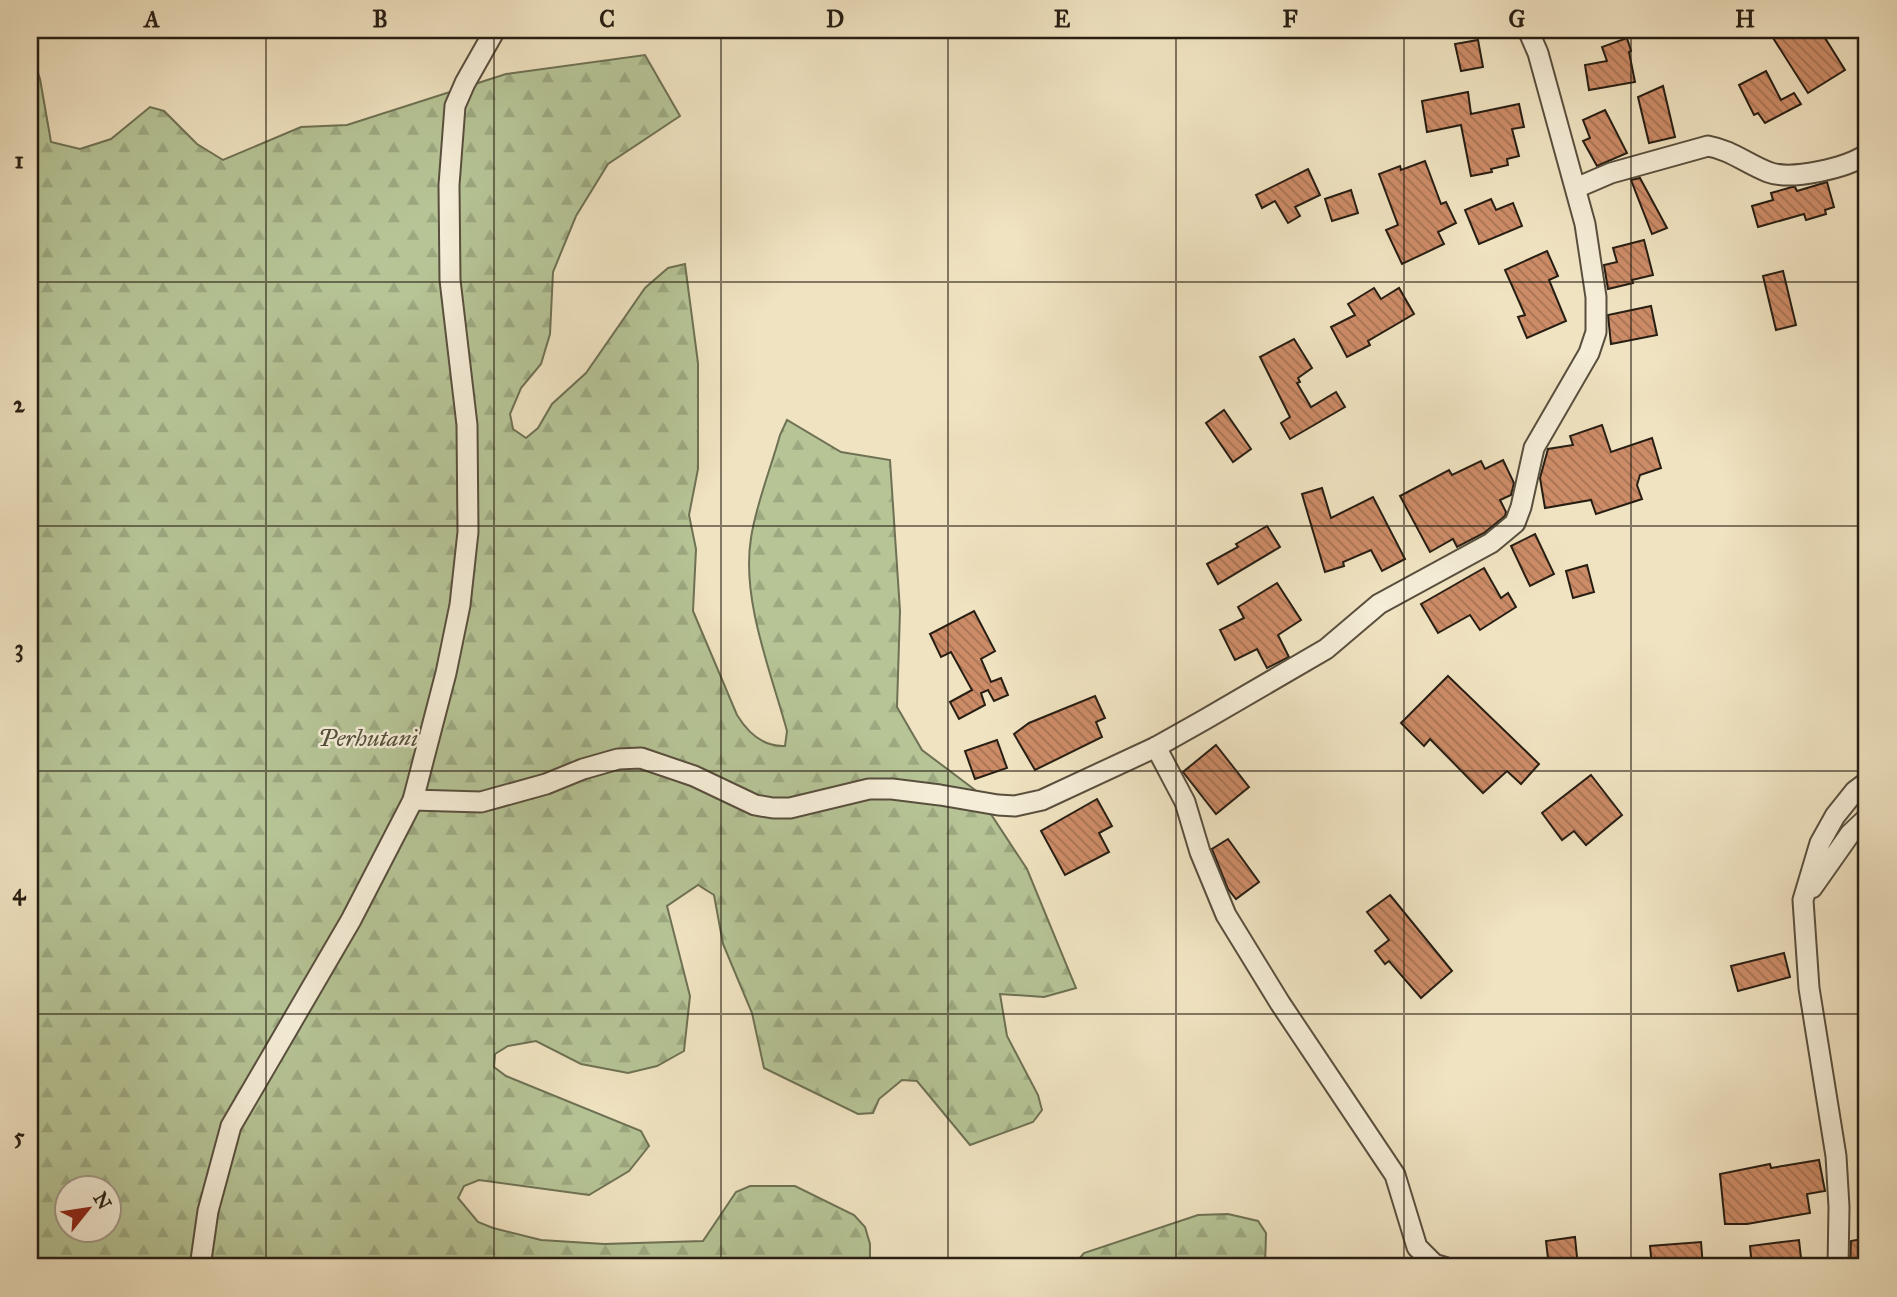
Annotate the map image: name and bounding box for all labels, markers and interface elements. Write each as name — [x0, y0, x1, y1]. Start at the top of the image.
text: A — [142, 5, 160, 33]
text: B — [372, 5, 388, 33]
text: C — [599, 5, 615, 33]
text: D — [826, 5, 844, 33]
text: E — [1054, 5, 1071, 33]
text: F — [1282, 5, 1298, 33]
text: G — [1509, 5, 1526, 33]
text: H — [1735, 5, 1755, 33]
text: 1 — [14, 146, 24, 174]
text: 2 — [13, 390, 25, 418]
text: 3 — [14, 634, 24, 663]
park label: Perhutani — [318, 723, 418, 753]
text: 4 — [13, 878, 27, 906]
text: 5 — [14, 1122, 25, 1150]
north arrow — [52, 1174, 122, 1244]
text: N — [88, 1188, 116, 1213]

